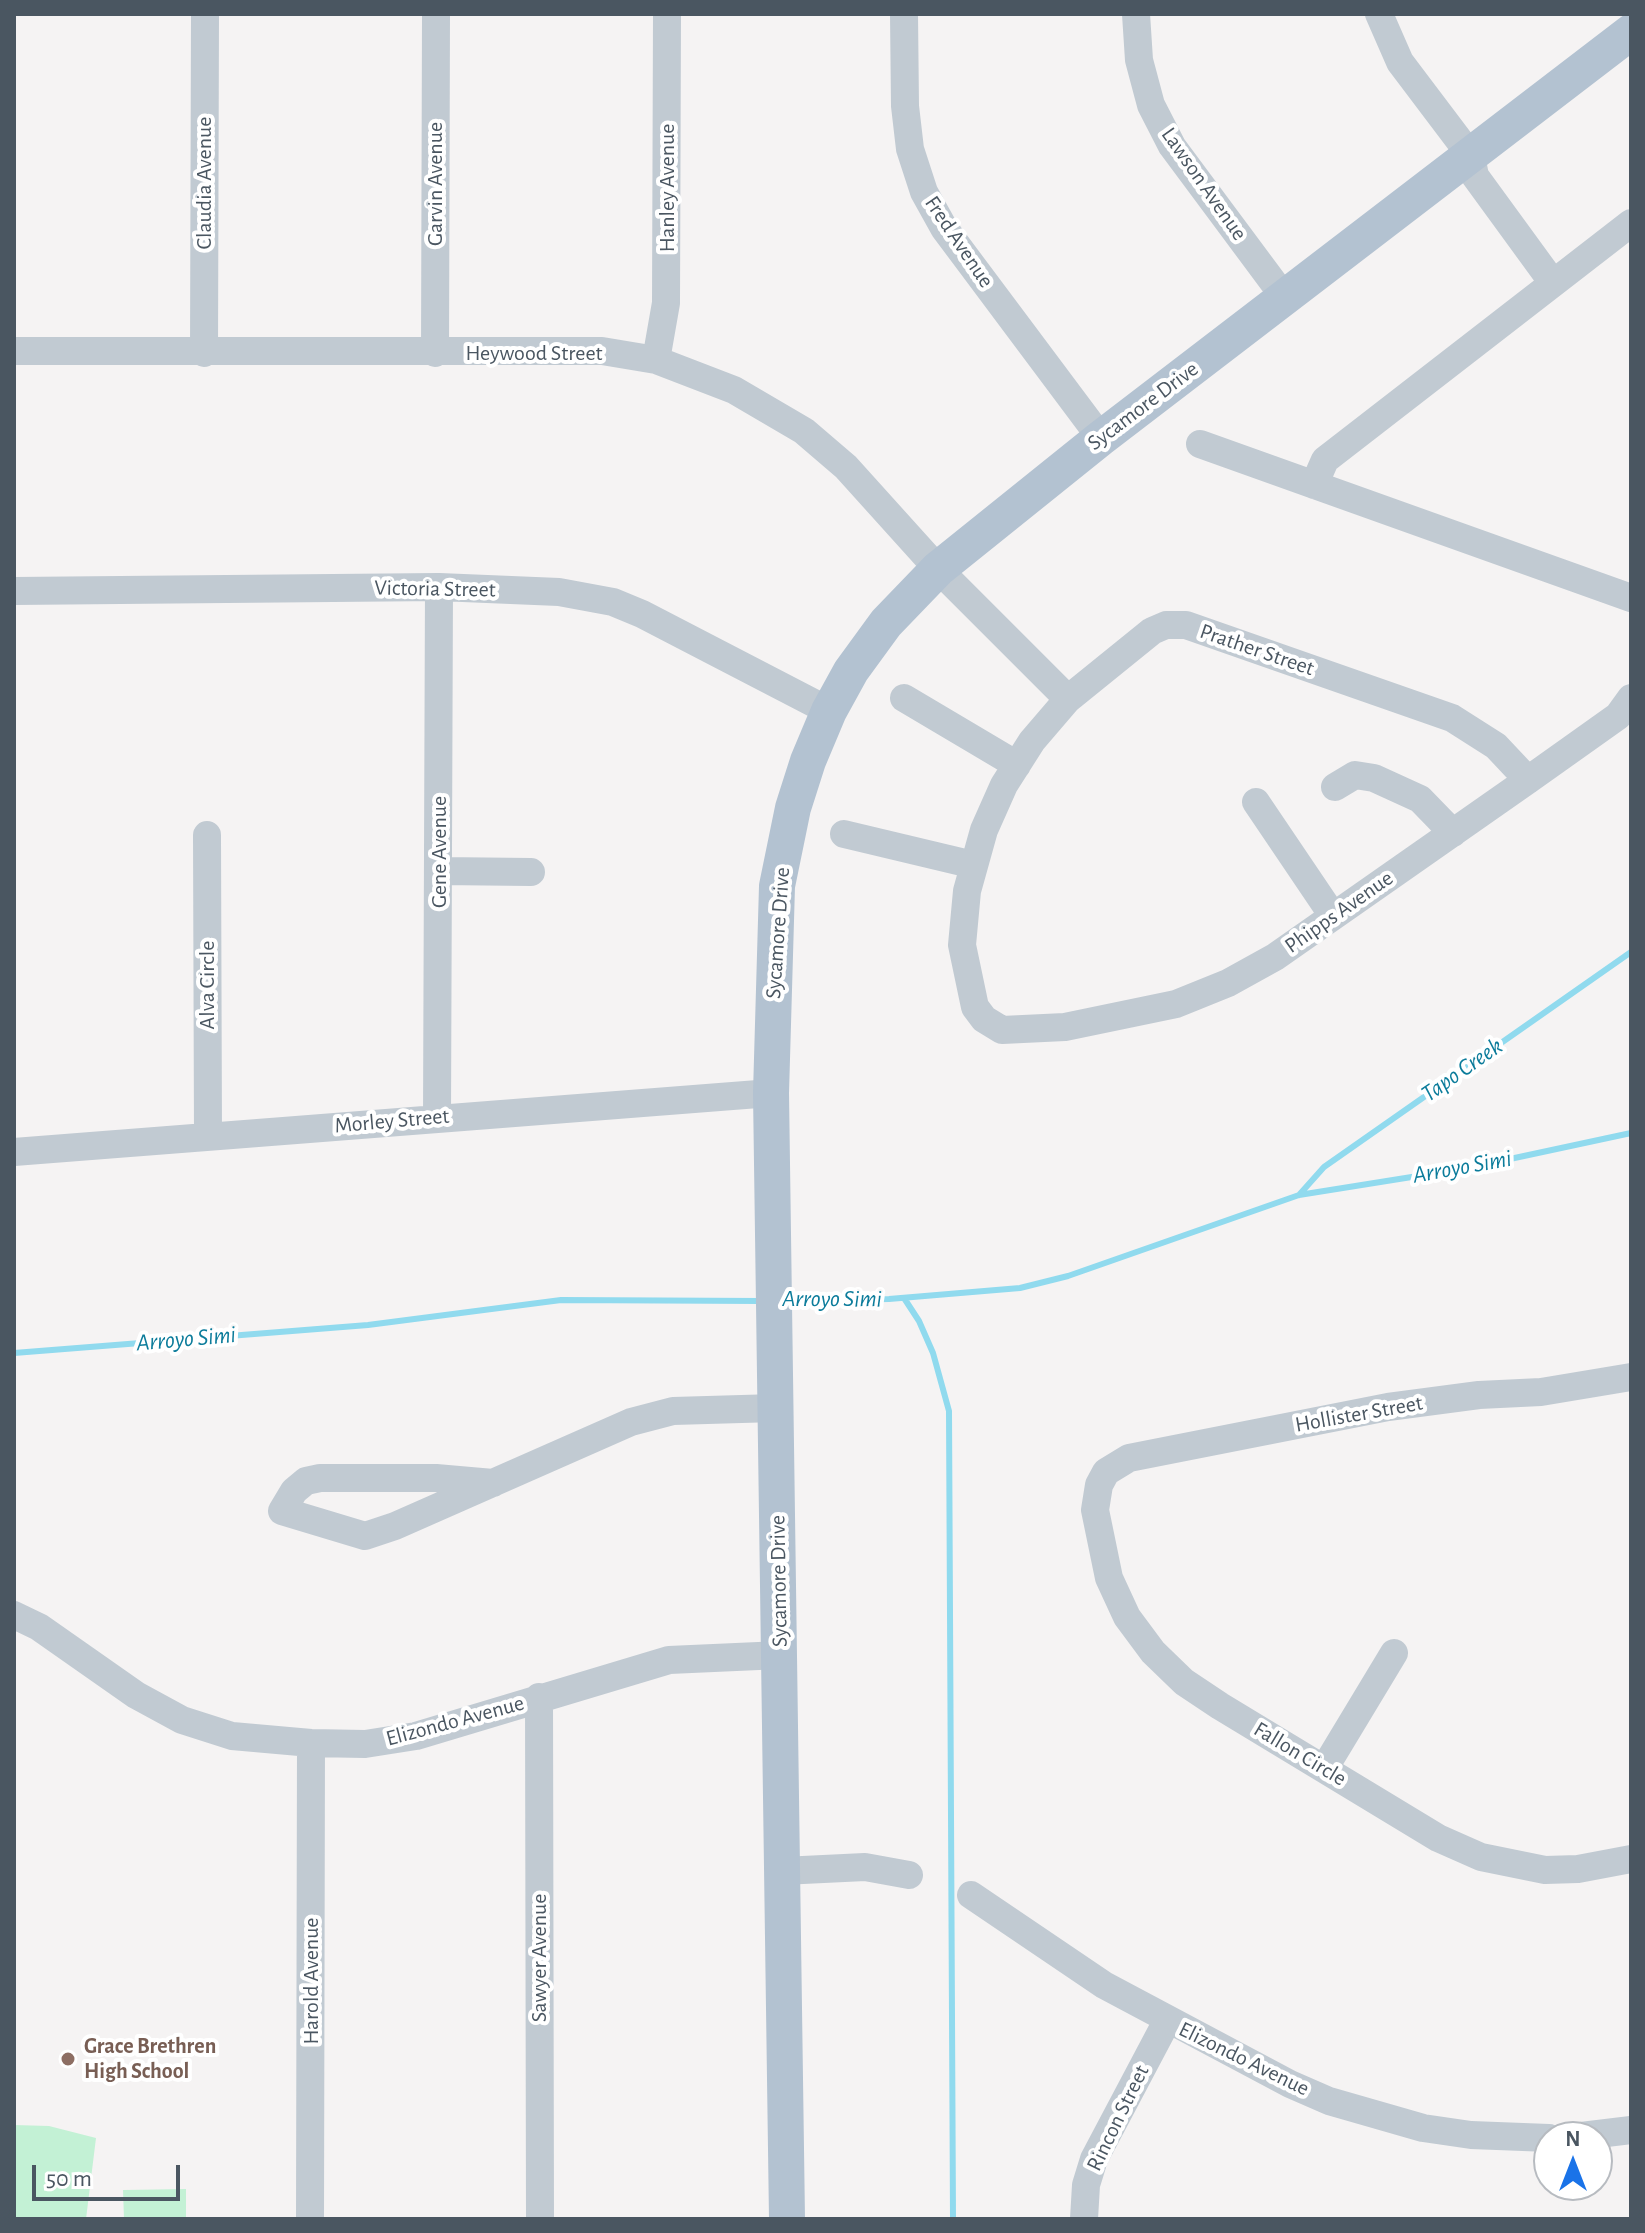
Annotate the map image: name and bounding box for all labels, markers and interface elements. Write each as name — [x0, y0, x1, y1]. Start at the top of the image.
street label: Claudia Avenue — [191, 117, 217, 249]
street label: Garvin Avenue — [422, 122, 448, 246]
street label: Lawson Avenue — [1155, 122, 1253, 246]
street label: Hanley Avenue — [654, 124, 680, 252]
street label: Fred Avenue — [919, 191, 999, 293]
street label: Heywood Street — [465, 340, 603, 366]
street label: Sycamore Drive — [1082, 356, 1204, 456]
street label: Victoria Street — [374, 575, 496, 603]
street label: Prather Street — [1196, 618, 1318, 682]
street label: Gene Avenue — [426, 796, 452, 908]
street label: Phipps Avenue — [1280, 865, 1398, 959]
street label: Sycamore Drive — [760, 866, 796, 1000]
street label: Alva Circle — [194, 941, 220, 1029]
water label: Tapo Creek — [1416, 1032, 1508, 1108]
street label: Morley Street — [334, 1103, 450, 1139]
water label: Arroyo Simi — [1410, 1144, 1514, 1190]
water label: Arroyo Simi — [782, 1285, 882, 1313]
water label: Arroyo Simi — [135, 1320, 237, 1358]
street label: Hollister Street — [1293, 1390, 1425, 1438]
street label: Sycamore Drive — [765, 1515, 793, 1647]
street label: Elizondo Avenue — [383, 1690, 527, 1752]
street label: Fallon Circle — [1249, 1716, 1351, 1792]
street label: Sawyer Avenue — [526, 1894, 552, 2022]
street label: Harold Avenue — [298, 1917, 324, 2045]
street label: Elizondo Avenue — [1174, 2016, 1314, 2102]
place label: Grace Brethren High School — [84, 2033, 216, 2084]
marker: Grace Brethren High School — [59, 2050, 77, 2068]
street label: Rincon Street — [1081, 2061, 1155, 2175]
north arrow — [1533, 2121, 1613, 2201]
text: N — [1565, 2128, 1581, 2150]
scale bar — [36, 2149, 184, 2199]
text: 50 m — [46, 2167, 92, 2191]

